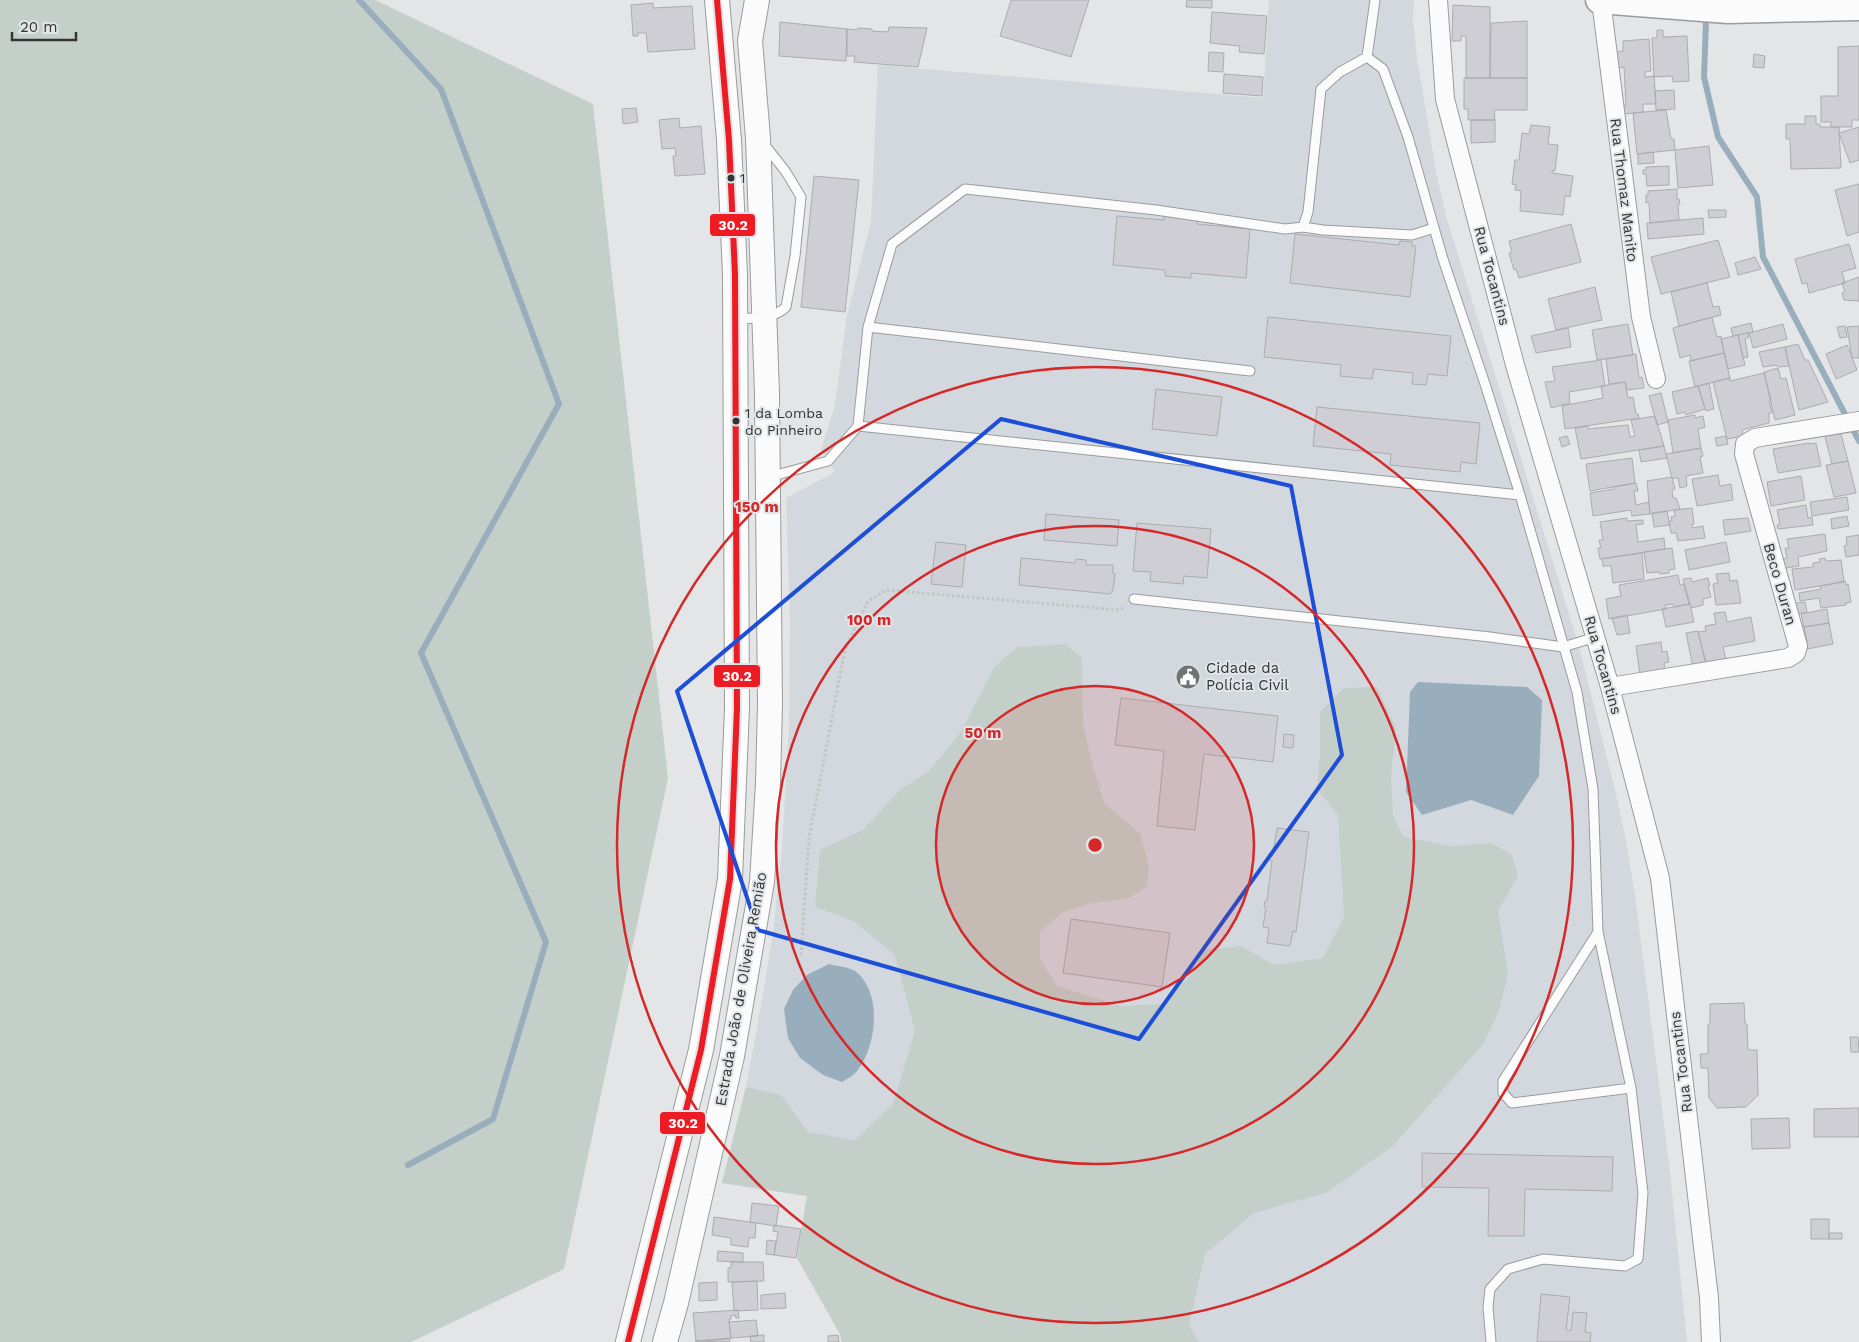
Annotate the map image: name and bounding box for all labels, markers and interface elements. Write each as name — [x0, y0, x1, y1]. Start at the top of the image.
scale bar — [12, 10, 76, 42]
text: 20 m — [20, 18, 58, 36]
street label: Rua Thomaz Manito — [1606, 117, 1642, 263]
place label: 1 — [740, 170, 745, 186]
marker: 1 — [726, 173, 736, 183]
line badge: 30.2 — [709, 213, 756, 237]
text: 30.2 — [718, 217, 748, 233]
street label: Rua Tocantins — [1470, 224, 1514, 328]
place label: 1 da Lomba do Pinheiro — [745, 405, 823, 438]
marker: 1 da Lomba do Pinheiro — [731, 416, 741, 426]
text: 150 m — [735, 498, 779, 516]
street label: Beco Duran — [1760, 541, 1800, 627]
text: 100 m — [847, 611, 891, 629]
street label: Rua Tocantins — [1580, 614, 1626, 717]
place label: Cidade da Polícia Civil — [1206, 659, 1289, 694]
line badge: 30.2 — [713, 664, 761, 688]
public building icon: Cidade da Polícia Civil — [1175, 664, 1201, 690]
text: 30.2 — [722, 668, 752, 684]
text: 50 m — [965, 724, 1001, 742]
centre of rings — [1086, 836, 1104, 854]
street label: Estrada João de Oliveira Remião — [712, 871, 770, 1107]
street label: Rua Tocantins — [1666, 1010, 1696, 1114]
line badge: 30.2 — [659, 1111, 706, 1135]
text: 30.2 — [668, 1115, 698, 1131]

